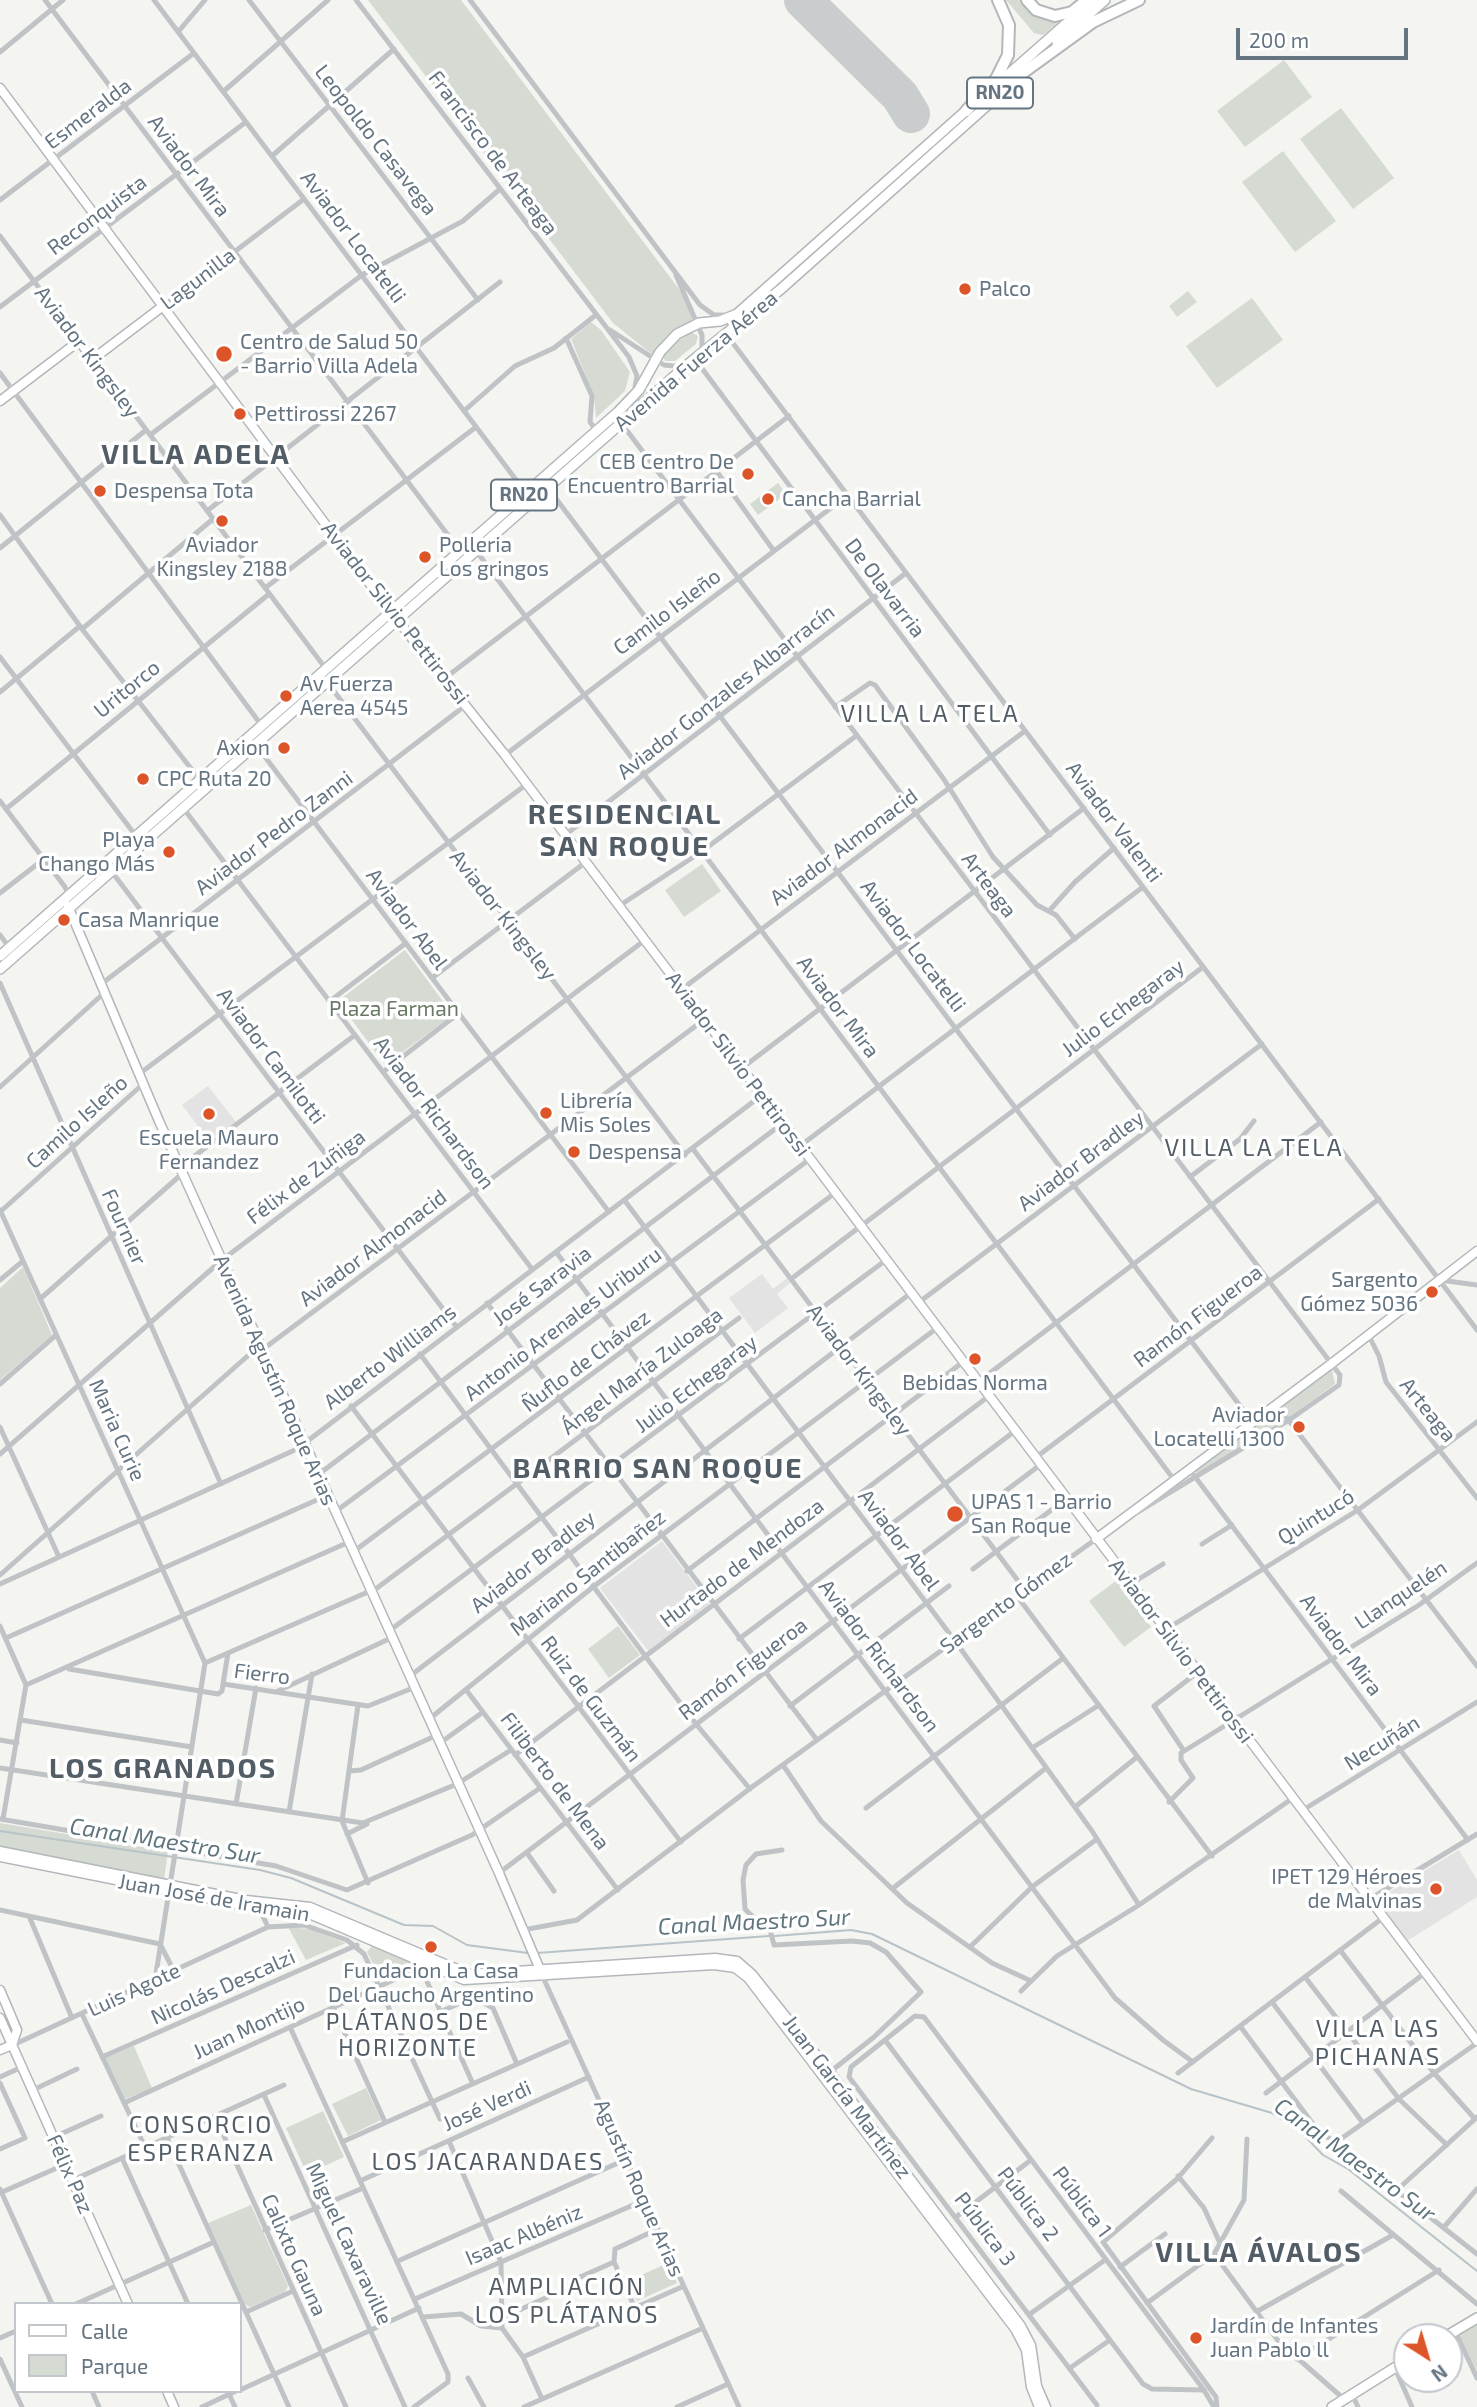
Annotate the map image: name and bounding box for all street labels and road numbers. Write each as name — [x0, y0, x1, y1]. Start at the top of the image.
street label: Leopoldo Casavega — [309, 60, 443, 220]
street label: Francisco de Arteaga — [423, 66, 563, 240]
street label: Esmeralda — [40, 73, 136, 155]
road number: RN20 — [967, 78, 1033, 108]
street label: Aviador Mira — [142, 110, 236, 222]
street label: Aviador Locatelli — [295, 166, 411, 308]
street label: Reconquista — [42, 170, 152, 260]
street label: Lagunilla — [156, 243, 240, 315]
street label: Aviador Kingsley — [29, 281, 145, 423]
street label: Avenida Fuerza Aérea — [609, 285, 783, 437]
road number: RN20 — [491, 480, 557, 510]
street label: Aviador Silvio Pettirossi — [316, 517, 474, 709]
street label: De Olavarria — [839, 533, 931, 643]
street label: Camilo Isleño — [608, 563, 726, 661]
street label: Aviador Gonzales Albarracín — [612, 599, 840, 785]
street label: Uritorco — [89, 655, 165, 723]
street label: Aviador Valenti — [1061, 757, 1167, 887]
street label: Aviador Pedro Zanni — [190, 765, 358, 901]
street label: Aviador Almonacid — [765, 783, 923, 911]
street label: Aviador Kingsley — [444, 845, 562, 985]
street label: Arteaga — [956, 847, 1022, 923]
street label: Aviador Abel — [361, 863, 453, 975]
street label: Aviador Locatelli — [855, 875, 971, 1017]
street label: Aviador Mira — [791, 951, 885, 1063]
street label: Julio Echegaray — [1057, 954, 1189, 1062]
street label: Aviador Silvio Pettirossi — [660, 967, 816, 1161]
street label: Aviador Camilotti — [212, 983, 330, 1129]
street label: Aviador Richardson — [368, 1032, 500, 1194]
street label: Camilo Isleño — [21, 1070, 133, 1174]
street label: Aviador Bradley — [1013, 1105, 1149, 1217]
street label: Félix de Zuñiga — [242, 1124, 370, 1230]
street label: Aviador Almonacid — [294, 1184, 452, 1312]
street label: Fournier — [96, 1185, 152, 1269]
street label: José Saravia — [488, 1241, 596, 1331]
street label: Antonio Arenales Uriburu — [459, 1242, 667, 1406]
street label: Avenida Agustín Roque Arias — [208, 1251, 342, 1509]
street label: Ramón Figueroa — [1129, 1259, 1267, 1373]
street label: Alberto Williams — [319, 1299, 461, 1415]
street label: Aviador Kingsley — [801, 1299, 917, 1441]
street label: Ángel María Zuloaga — [556, 1302, 728, 1440]
street label: Ñuflo de Chávez — [517, 1305, 655, 1417]
street label: Julio Echegaray — [630, 1330, 762, 1438]
street label: Arteaga — [1394, 1373, 1462, 1447]
street label: Maria Curie — [83, 1375, 151, 1485]
street label: Aviador Abel — [853, 1484, 945, 1596]
street label: Quintucó — [1273, 1484, 1359, 1550]
street label: Hurtado de Mendoza — [655, 1493, 829, 1633]
street label: Mariano Santibañez — [505, 1504, 671, 1642]
street label: Aviador Bradley — [466, 1506, 600, 1618]
street label: Sargento Gómez — [935, 1547, 1077, 1659]
street label: Aviador Silvio Pettirossi — [1103, 1554, 1259, 1748]
street label: Llanquelén — [1350, 1555, 1452, 1635]
street label: Aviador Richardson — [813, 1575, 945, 1737]
street label: Aviador Mira — [1294, 1589, 1388, 1701]
street label: Ramón Figueroa — [674, 1612, 812, 1726]
street label: Ruiz de Guzmán — [535, 1631, 647, 1767]
street label: Fierro — [233, 1658, 291, 1690]
street label: Filiberto de Mena — [495, 1707, 615, 1855]
street label: Necuñán — [1340, 1710, 1424, 1776]
street label: Juan José de Iramain — [116, 1869, 312, 1927]
street label: Nicolás Descalzi — [147, 1944, 299, 2030]
street label: Luis Agote — [84, 1958, 184, 2022]
street label: Juan Montijo — [189, 1991, 309, 2065]
street label: Juan García Martínez — [777, 2010, 917, 2184]
street label: José Verdi — [439, 2075, 535, 2137]
street label: Agustín Roque Arias — [589, 2096, 689, 2280]
street label: Félix Paz — [41, 2130, 99, 2218]
street label: Miguel Caxaraville — [300, 2159, 398, 2329]
street label: Pública 1 — [1047, 2161, 1117, 2243]
street label: Pública 2 — [992, 2162, 1064, 2246]
street label: Pública 3 — [949, 2187, 1021, 2271]
street label: Calixto Gauna — [256, 2190, 332, 2320]
street label: Isaac Albéniz — [462, 2199, 586, 2271]

